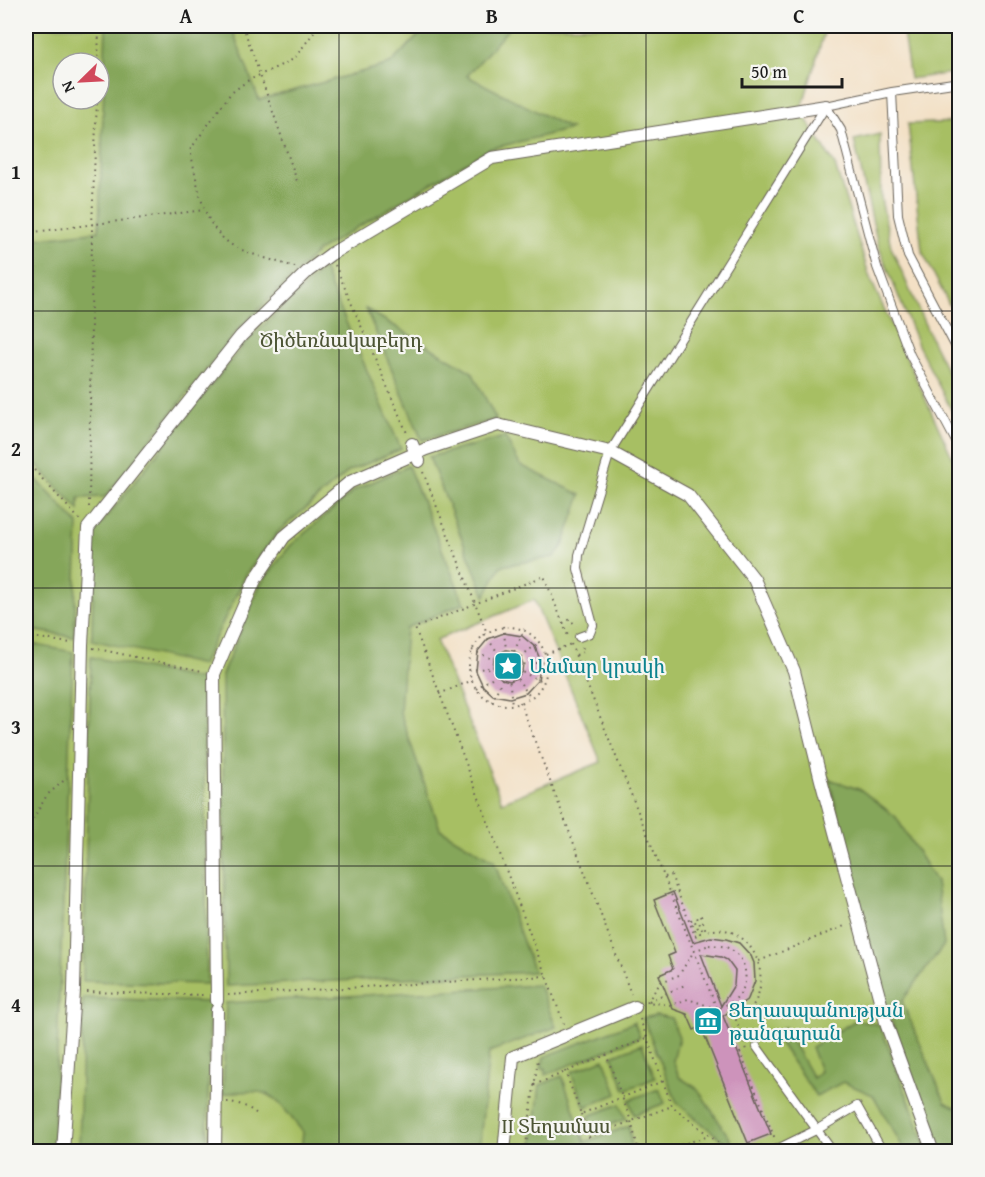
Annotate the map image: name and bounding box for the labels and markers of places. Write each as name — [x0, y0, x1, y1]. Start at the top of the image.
place icon: Անմար կրակի — [492, 650, 524, 682]
place label: Անմար կրակի — [529, 651, 665, 680]
place label: Ցեղասպանության թանգարան — [729, 995, 903, 1047]
museum icon: Ցեղասպանության թանգարան — [692, 1005, 724, 1037]

